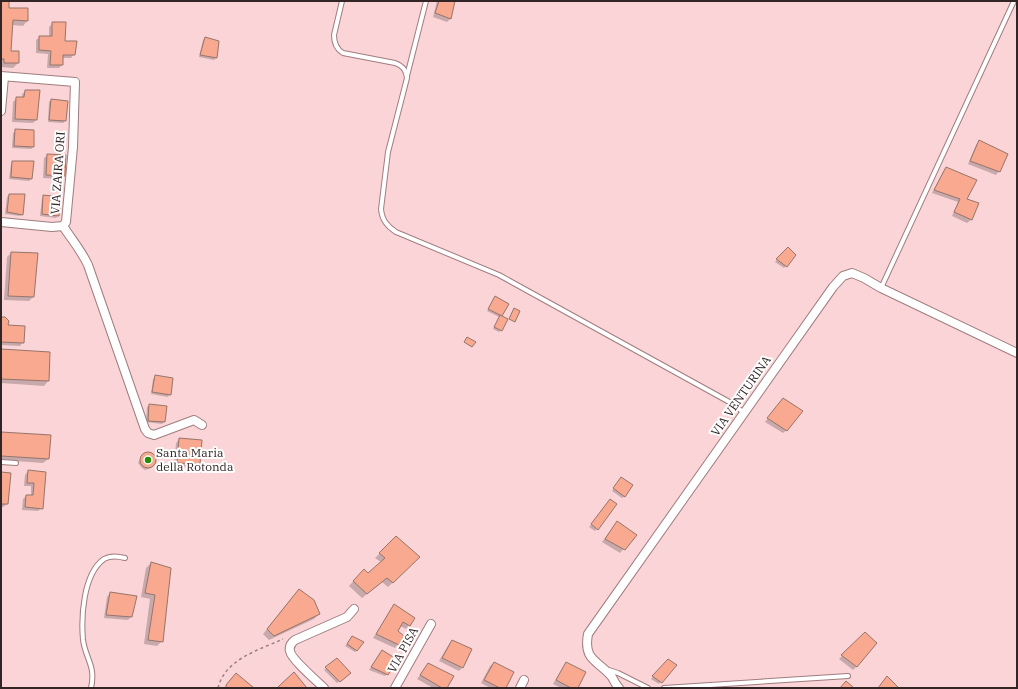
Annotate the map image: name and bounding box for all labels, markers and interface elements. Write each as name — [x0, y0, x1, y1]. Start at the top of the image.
street label: VIA ZAIRA ORI — [47, 131, 68, 215]
street label: VIA VENTURINA — [707, 352, 774, 439]
place label: Santa Maria della Rotonda — [156, 445, 234, 474]
marker: Santa Maria della Rotonda — [143, 455, 153, 465]
street label: VIA PISA — [384, 624, 422, 675]

